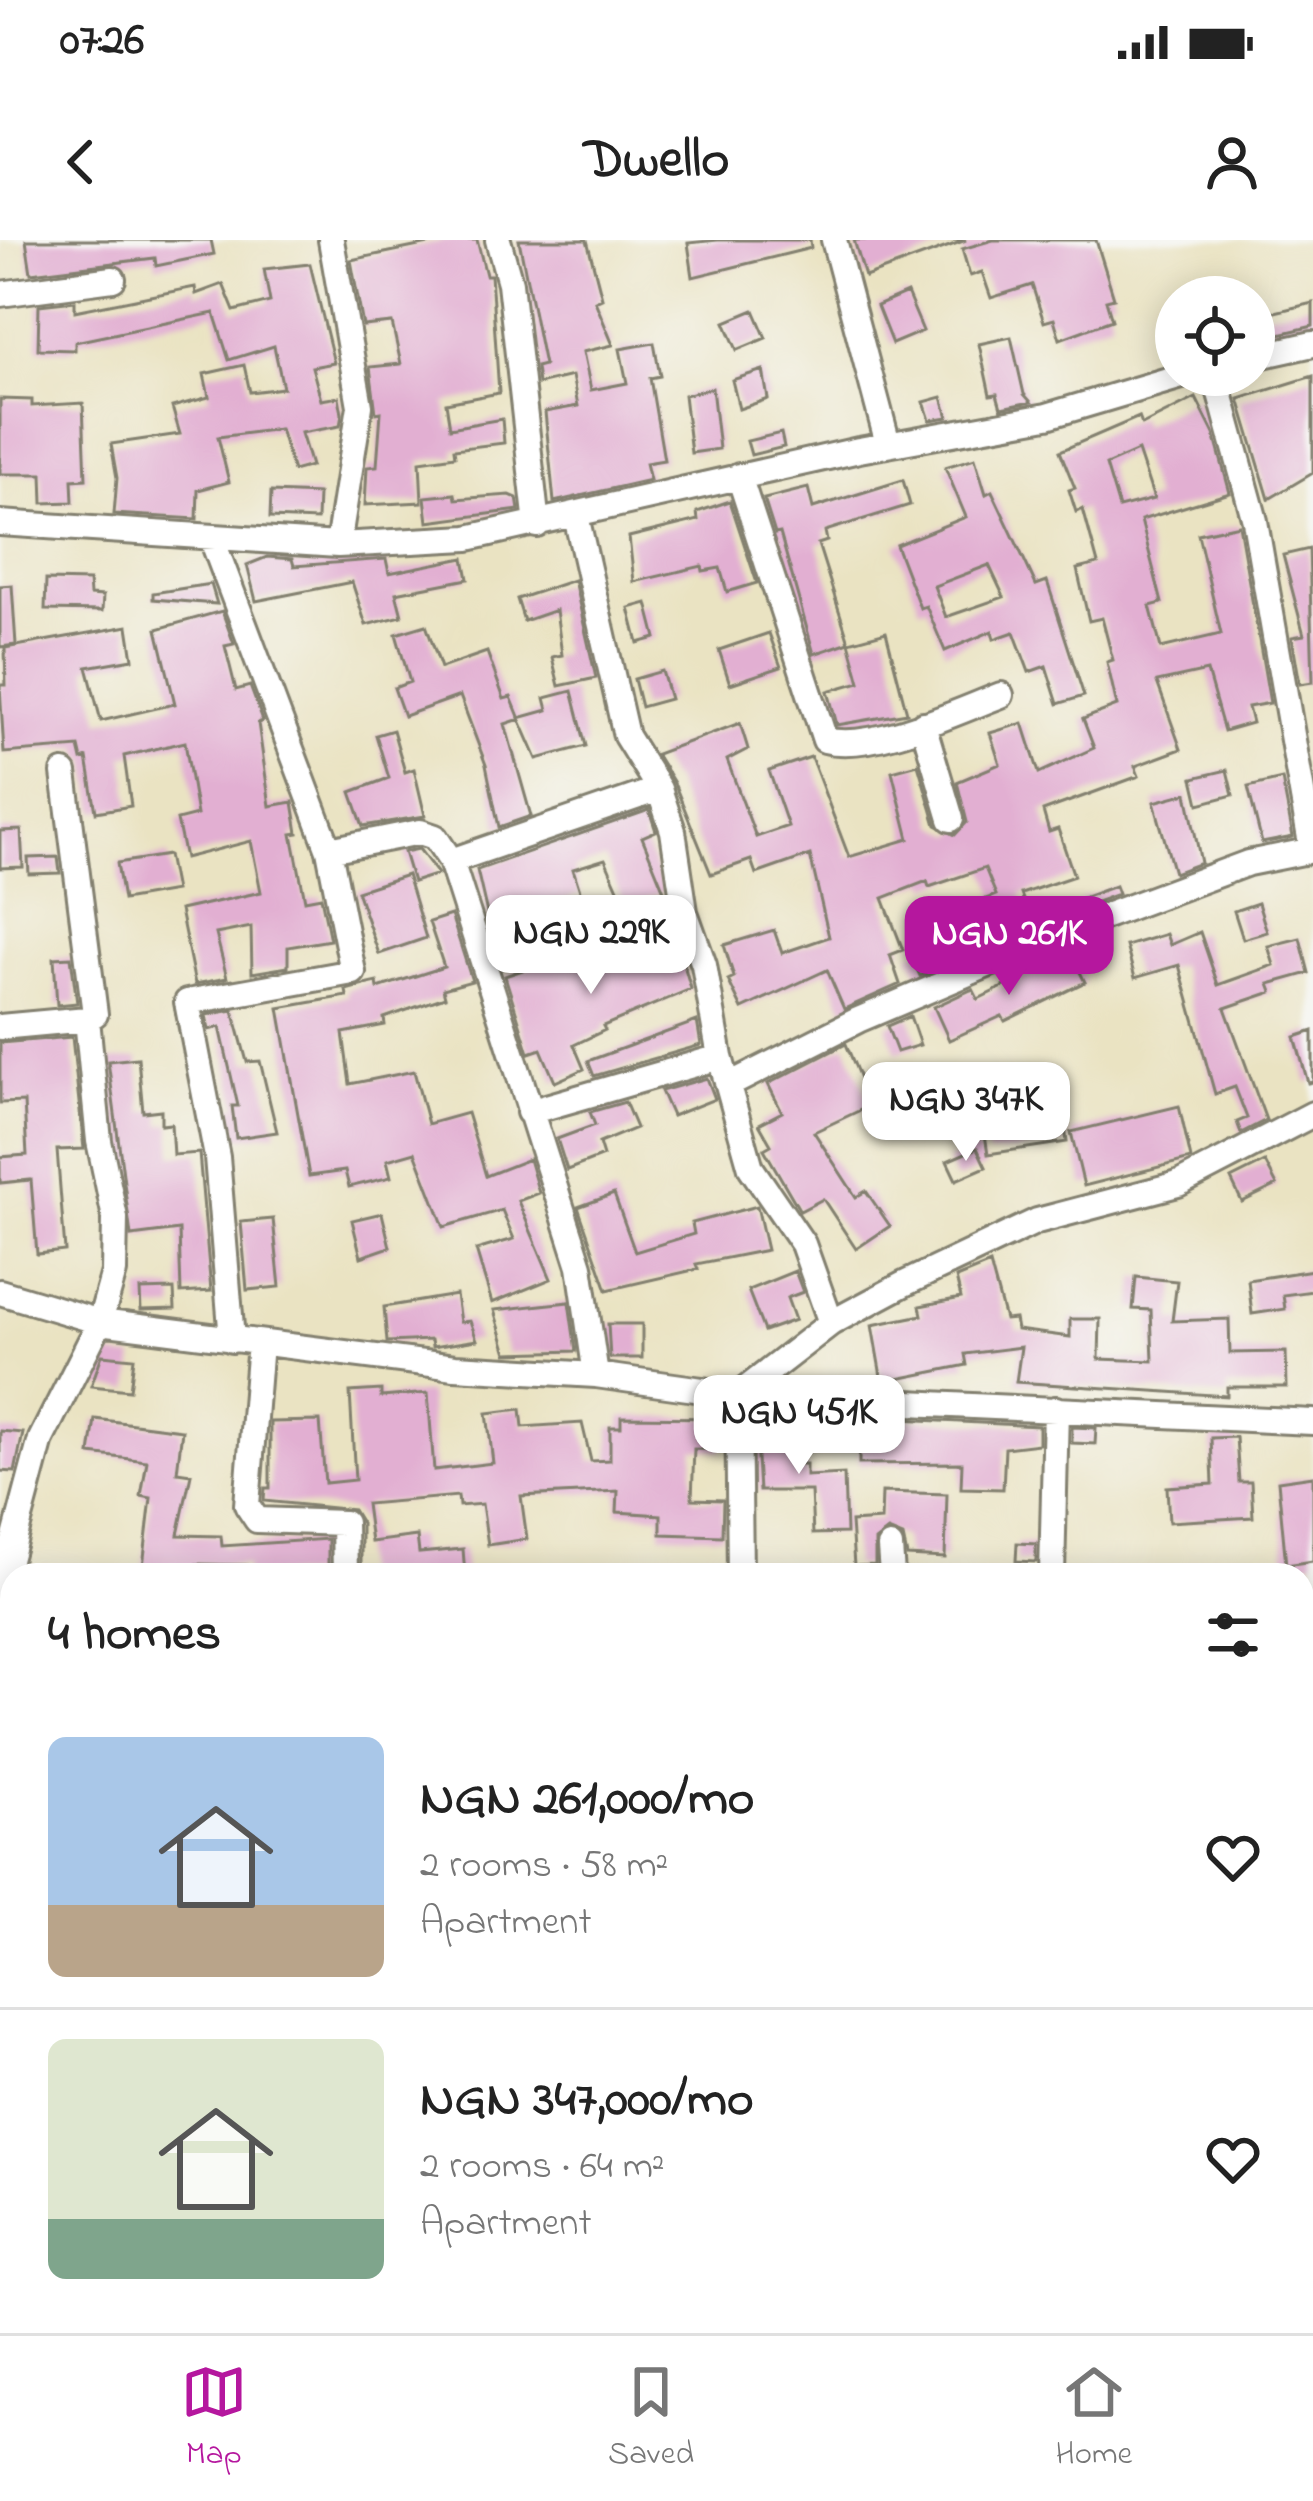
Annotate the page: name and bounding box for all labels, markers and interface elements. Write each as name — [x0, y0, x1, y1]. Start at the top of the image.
text: 07:26 — [60, 9, 144, 75]
text: Dwello — [584, 123, 729, 201]
icon: back — [48, 129, 114, 195]
icon: person — [1199, 129, 1265, 195]
map controls — [1155, 276, 1275, 396]
button: locate — [1155, 276, 1275, 396]
pin: NGN 229K — [467, 895, 715, 997]
pin: NGN 261K — [885, 896, 1133, 998]
text: NGN 229K — [513, 905, 669, 962]
text: NGN 261K — [932, 906, 1086, 963]
pin: NGN 347K — [842, 1062, 1090, 1164]
text: NGN 347K — [889, 1072, 1043, 1129]
pin: NGN 451K — [675, 1375, 923, 1477]
text: NGN 451K — [721, 1385, 877, 1442]
text: 4 homes — [48, 1598, 221, 1673]
icon: filters — [1200, 1602, 1266, 1668]
text: NGN 261,000/mo — [420, 1763, 754, 1838]
icon: home — [144, 1785, 288, 1929]
icon: heart — [1200, 1824, 1266, 1890]
text: 2 rooms · 58 m² — [420, 1838, 668, 1895]
text: Apartment — [420, 1895, 592, 1952]
text: NGN 347,000/mo — [420, 2064, 753, 2139]
icon: home — [144, 2087, 288, 2231]
icon: heart — [1200, 2126, 1266, 2192]
text: 2 rooms · 64 m² — [420, 2139, 665, 2196]
text: Apartment — [420, 2196, 592, 2253]
tab: Map — [181, 2359, 247, 2479]
tab: Saved — [608, 2359, 694, 2479]
tab: Home — [1056, 2359, 1132, 2479]

